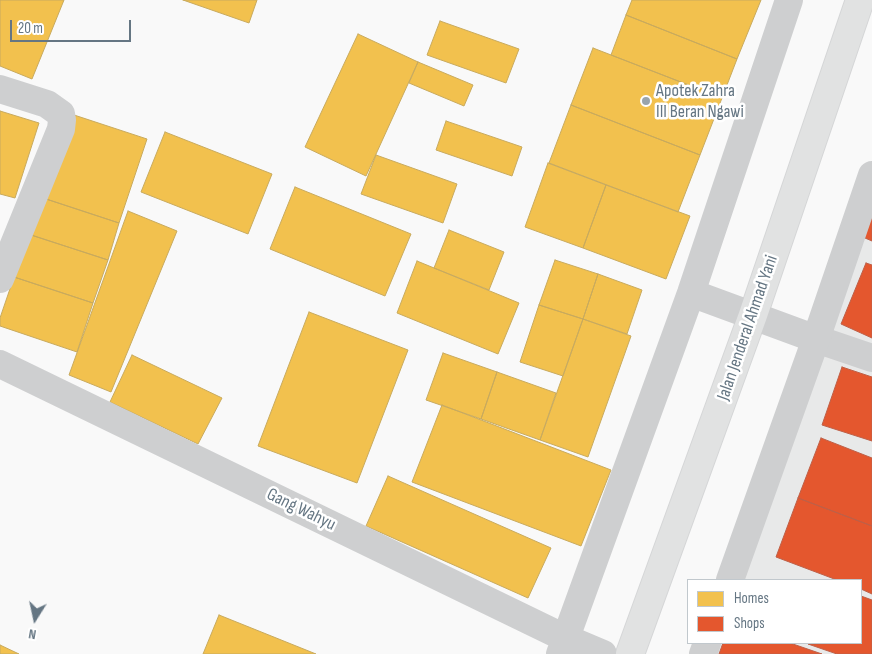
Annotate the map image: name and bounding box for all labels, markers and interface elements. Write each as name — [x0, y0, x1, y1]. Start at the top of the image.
scale bar — [12, 10, 134, 42]
text: 20 m — [18, 19, 43, 38]
place label: Apotek Zahra III Beran Ngawi — [656, 80, 744, 122]
marker: Apotek Zahra III Beran Ngawi — [640, 95, 652, 107]
street label: Jalan Jenderal Ahmad Yani — [713, 253, 783, 403]
street label: Gang Wahyu — [263, 484, 339, 536]
legend — [687, 579, 862, 644]
text: Homes — [734, 589, 769, 608]
north arrow — [10, 594, 60, 644]
text: Shops — [734, 614, 765, 633]
text: N — [27, 625, 37, 643]

